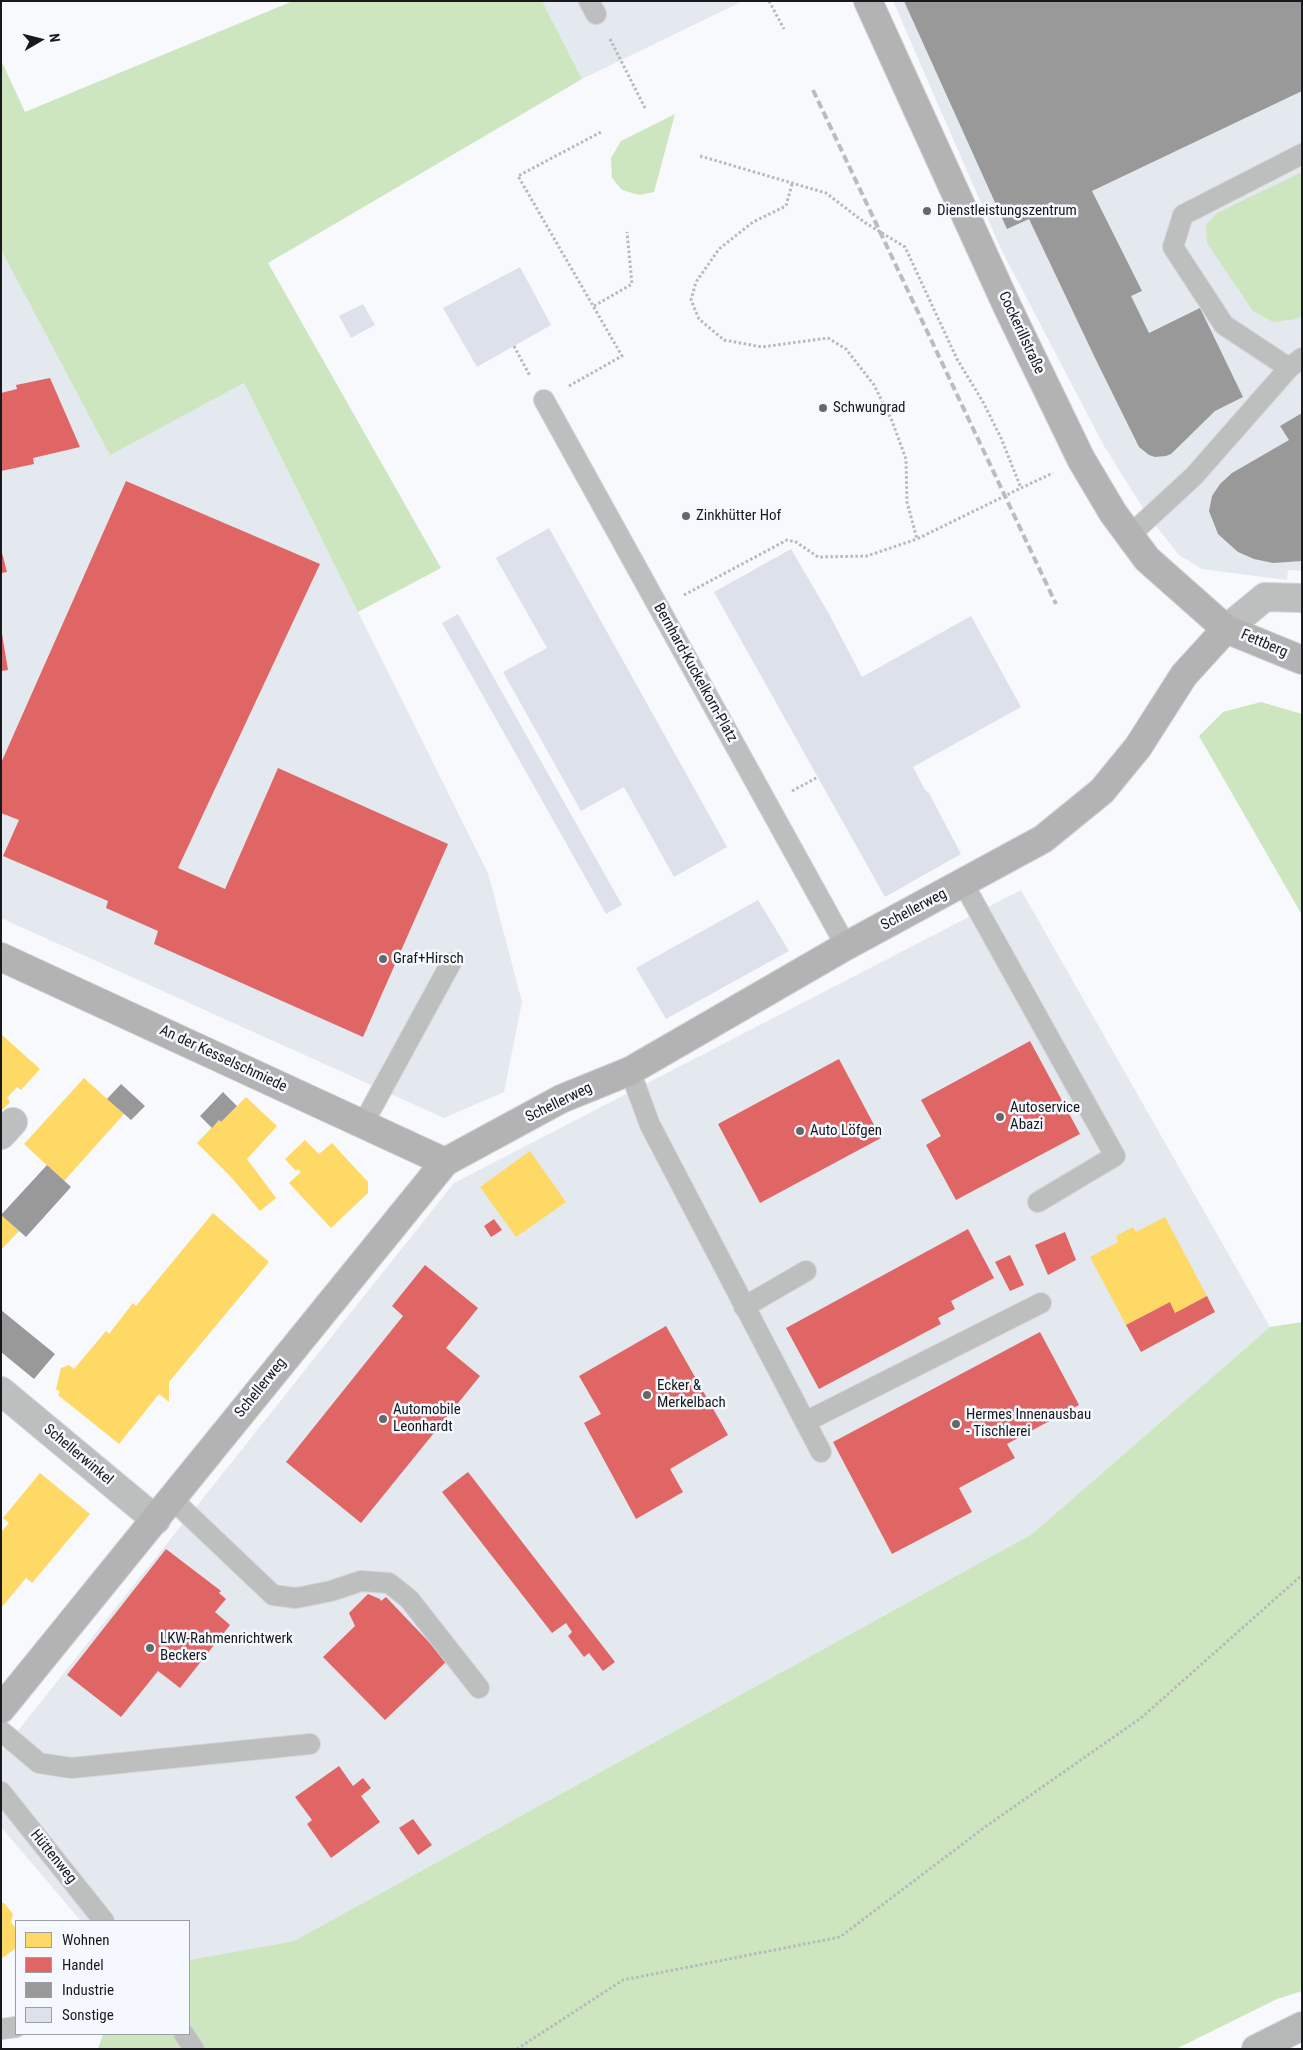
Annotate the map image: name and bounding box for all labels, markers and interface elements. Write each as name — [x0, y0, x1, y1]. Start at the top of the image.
north arrow — [15, 15, 65, 65]
text: N — [46, 33, 63, 43]
place label: Dienstleistungszentrum — [937, 202, 1077, 220]
marker: Dienstleistungszentrum — [921, 205, 933, 217]
street label: Cockerillstraße — [994, 289, 1048, 377]
place label: Schwungrad — [833, 399, 906, 417]
marker: Schwungrad — [817, 402, 829, 414]
place label: Zinkhütter Hof — [696, 507, 781, 525]
marker: Zinkhütter Hof — [680, 510, 692, 522]
street label: Bernhard-Kuckelkorn-Platz — [649, 600, 741, 746]
street label: Fettberg — [1238, 626, 1290, 662]
street label: Schellerweg — [878, 885, 950, 935]
place label: Graf+Hirsch — [393, 950, 464, 968]
marker: Graf+Hirsch — [377, 953, 389, 965]
street label: An der Kesselschmiede — [157, 1022, 289, 1096]
street label: Schellerweg — [523, 1079, 595, 1127]
place label: Autoservice Abazi — [1010, 1099, 1080, 1134]
marker: Autoservice Abazi — [994, 1111, 1006, 1123]
place label: Auto Löfgen — [810, 1122, 882, 1140]
marker: Auto Löfgen — [794, 1125, 806, 1137]
street label: Schellerweg — [231, 1354, 291, 1422]
place label: Ecker & Merkelbach — [657, 1377, 726, 1412]
marker: Ecker & Merkelbach — [641, 1389, 653, 1401]
place label: Automobile Leonhardt — [393, 1401, 461, 1436]
place label: Hermes Innenausbau - Tischlerei — [966, 1406, 1091, 1441]
marker: Automobile Leonhardt — [377, 1413, 389, 1425]
marker: Hermes Innenausbau - Tischlerei — [950, 1418, 962, 1430]
street label: Schellerwinkel — [40, 1421, 116, 1489]
place label: LKW-Rahmenrichtwerk Beckers — [160, 1630, 293, 1665]
marker: LKW-Rahmenrichtwerk Beckers — [144, 1642, 156, 1654]
street label: Hüttenweg — [26, 1827, 80, 1887]
legend — [15, 1920, 190, 2035]
text: Wohnen — [62, 1931, 110, 1949]
text: Handel — [62, 1956, 104, 1974]
text: Industrie — [62, 1981, 114, 1999]
text: Sonstige — [62, 2006, 114, 2024]

